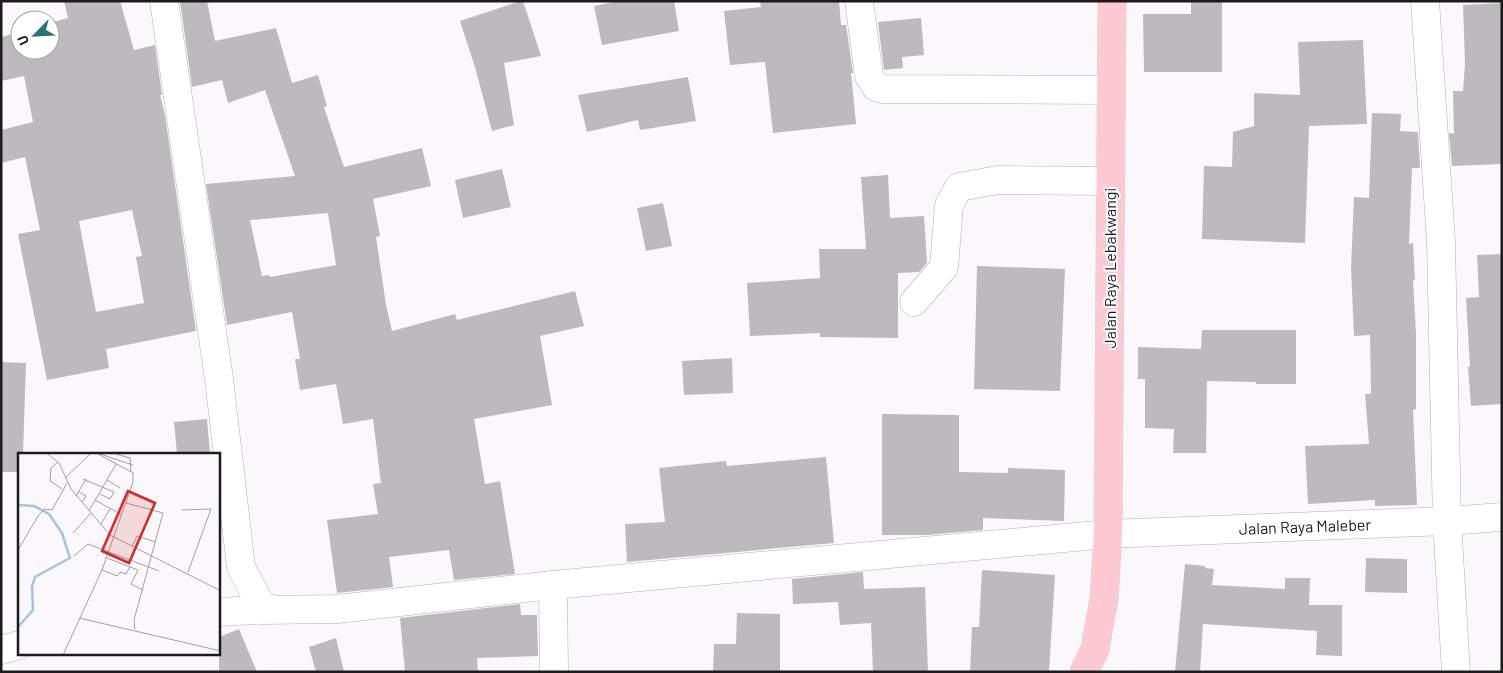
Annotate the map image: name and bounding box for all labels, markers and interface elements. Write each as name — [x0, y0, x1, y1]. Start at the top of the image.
north arrow — [10, 10, 60, 60]
text: U — [13, 33, 32, 48]
street label: Jalan Raya Lebakwangi — [1100, 188, 1119, 348]
inset map — [18, 453, 220, 656]
street label: Jalan Raya Maleber — [1239, 514, 1372, 538]

